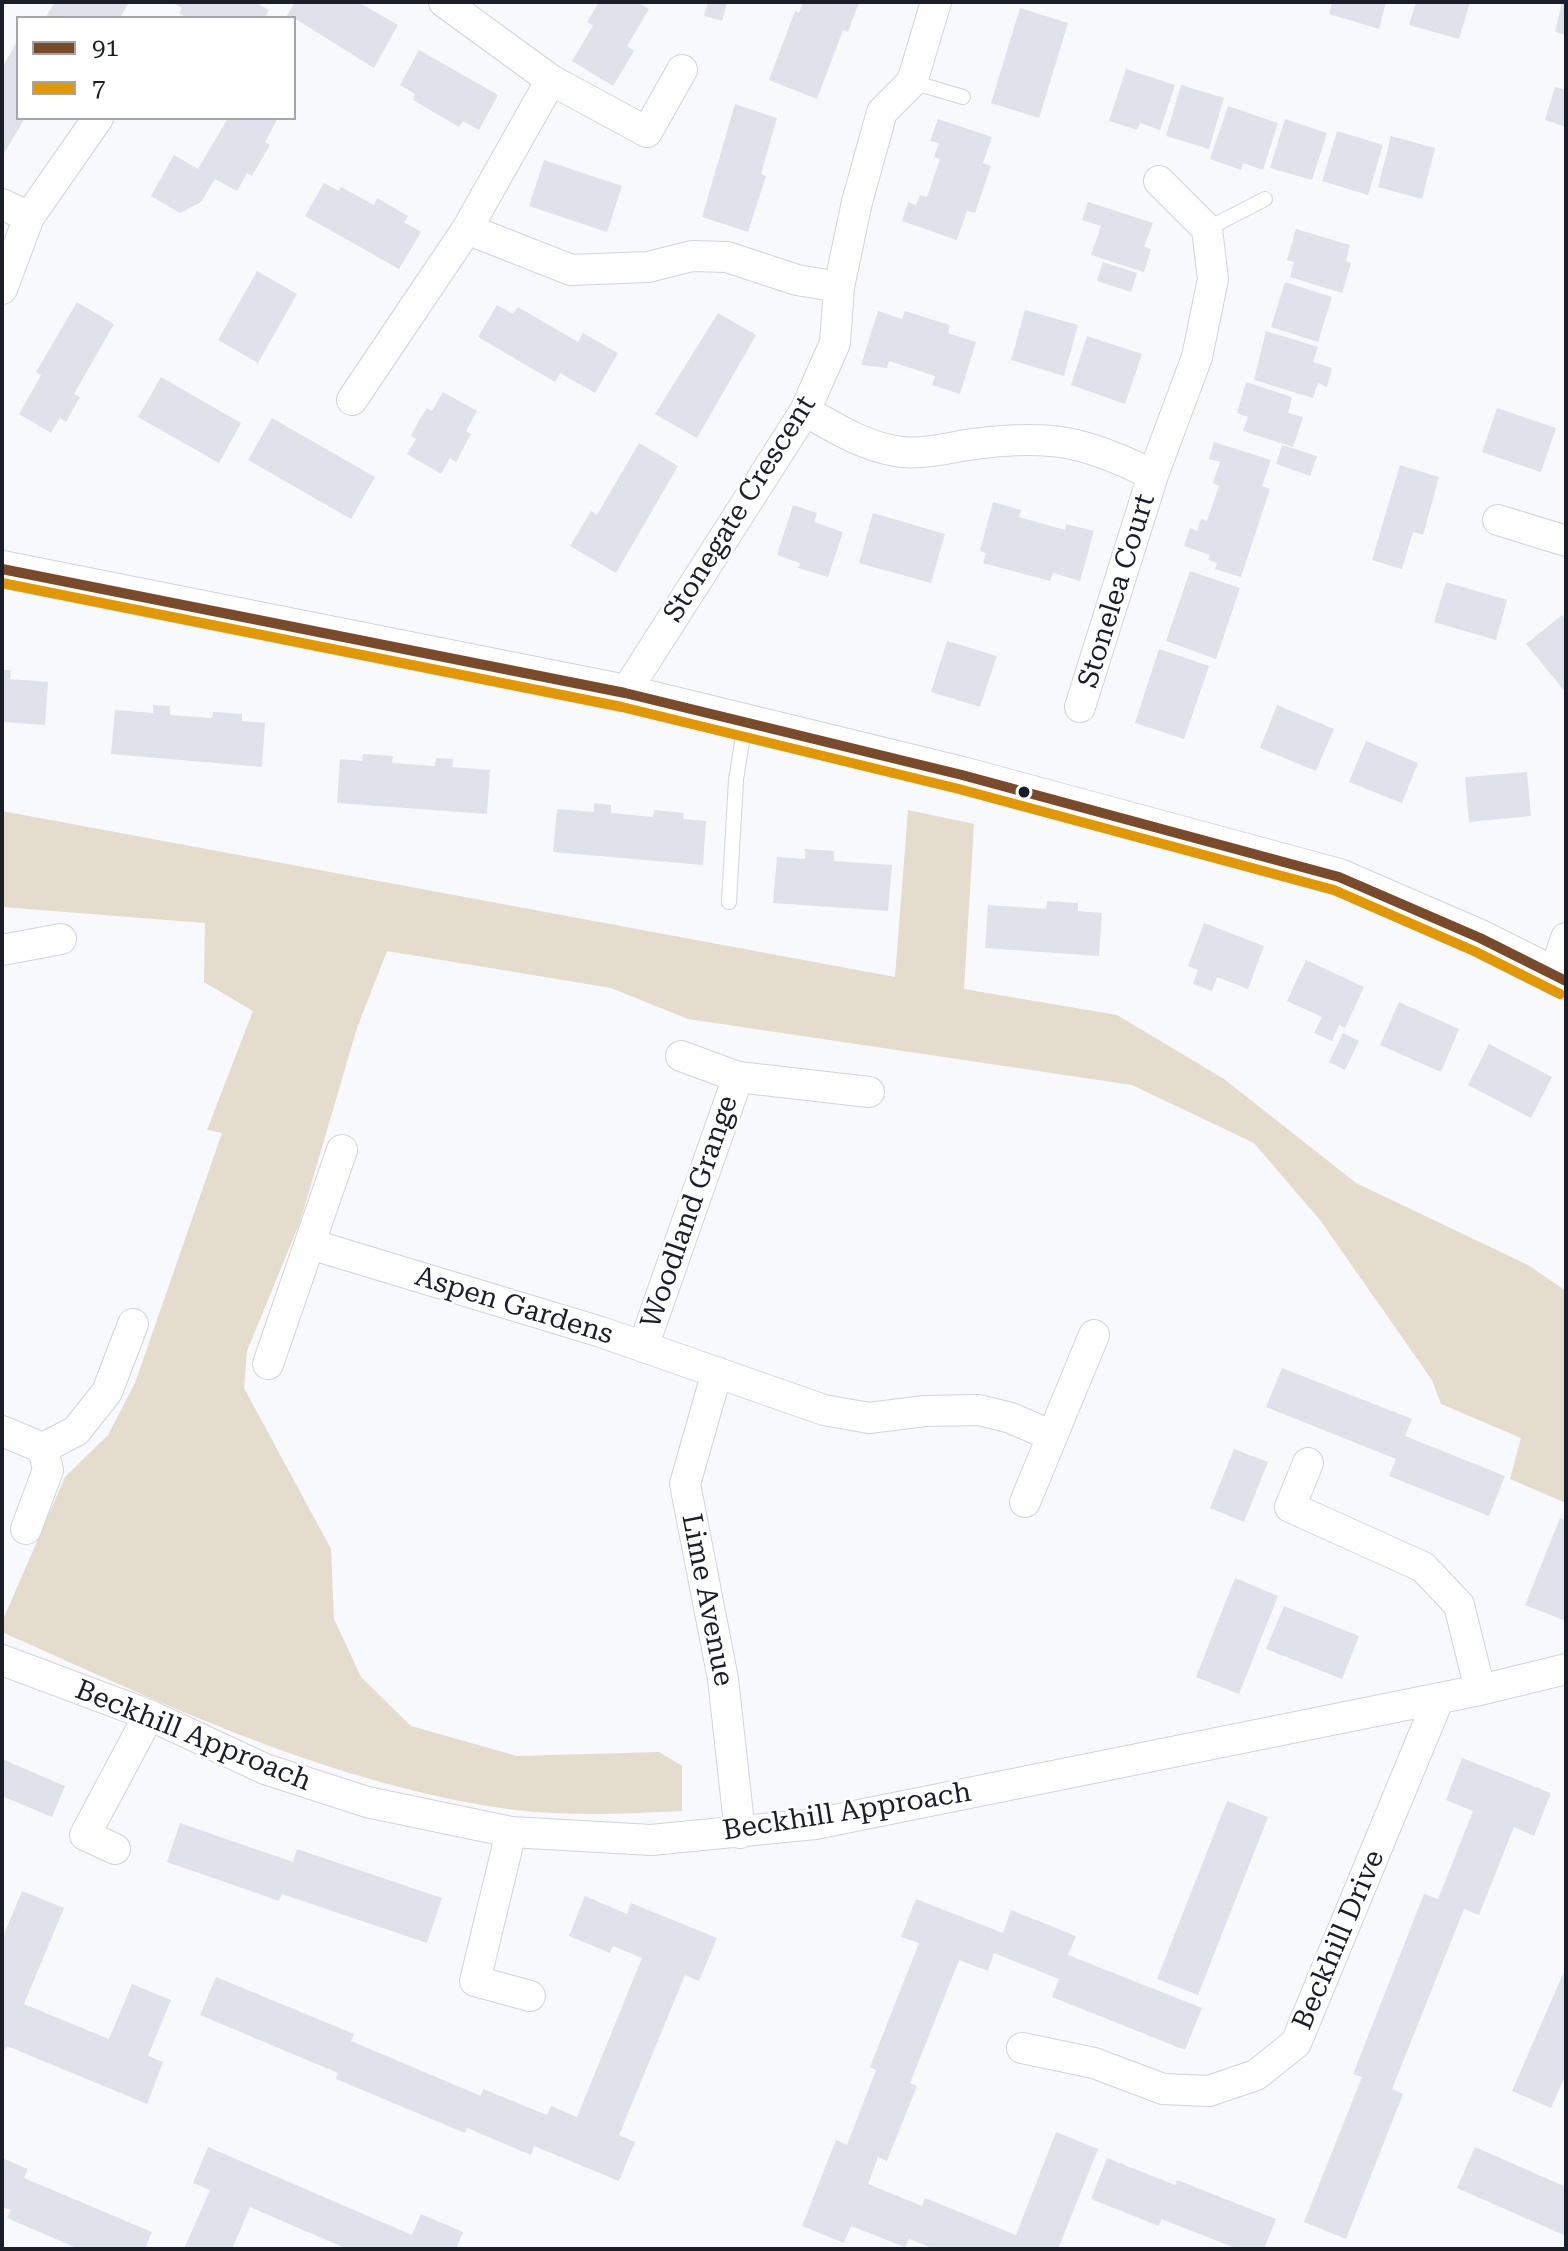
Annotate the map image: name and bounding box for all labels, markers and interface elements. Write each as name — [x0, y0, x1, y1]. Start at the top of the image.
legend — [16, 16, 296, 120]
text: 91 — [92, 34, 119, 62]
text: 7 — [92, 74, 105, 102]
street label: Stonegate Crescent — [657, 390, 823, 628]
street label: Stonelea Court — [1072, 490, 1162, 692]
unlabelled marker — [1016, 784, 1032, 800]
street label: Woodland Grange — [634, 1091, 746, 1333]
street label: Aspen Gardens — [411, 1260, 617, 1352]
street label: Lime Avenue — [674, 1511, 740, 1689]
street label: Beckhill Approach — [70, 1673, 316, 1799]
street label: Beckhill Approach — [720, 1776, 974, 1848]
street label: Beckhill Drive — [1286, 1845, 1392, 2035]

